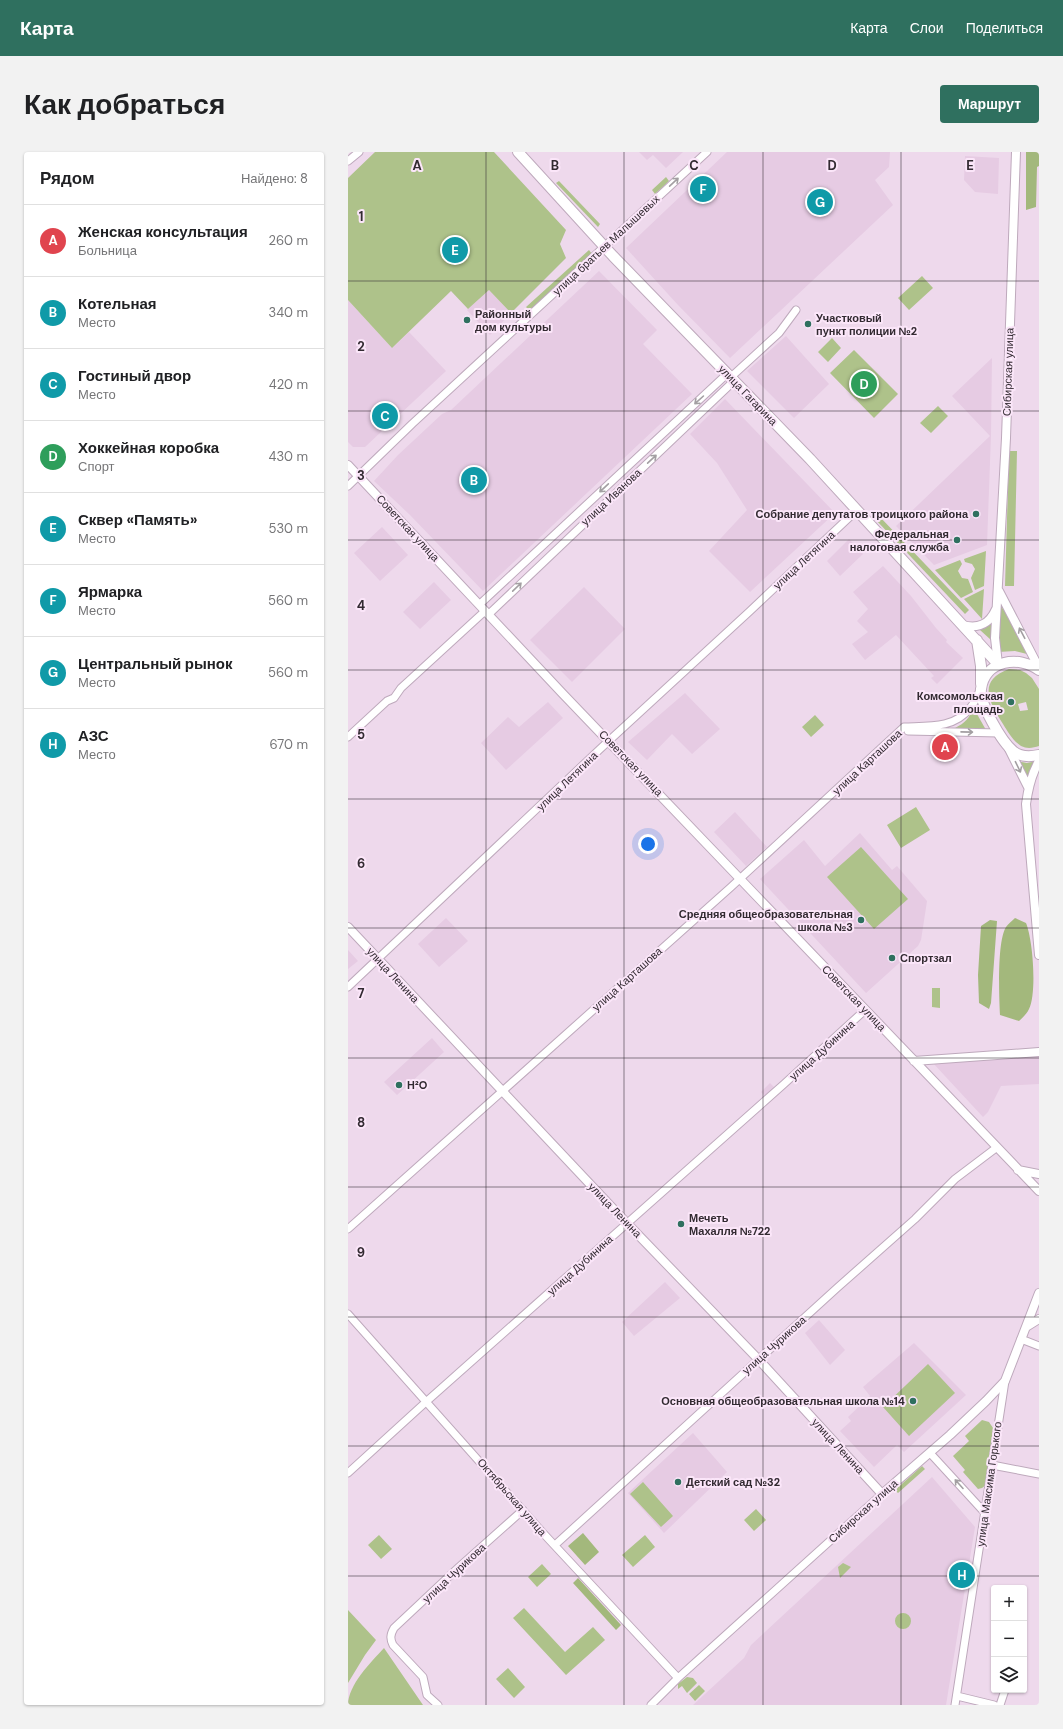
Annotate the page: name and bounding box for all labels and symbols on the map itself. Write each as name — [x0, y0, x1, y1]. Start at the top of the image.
text: A — [412, 157, 422, 174]
text: B — [551, 157, 559, 174]
text: C — [689, 157, 699, 174]
text: D — [827, 157, 837, 174]
text: E — [966, 157, 974, 174]
pin: F — [690, 174, 716, 204]
one-way arrow — [669, 177, 679, 187]
pin: G — [807, 187, 833, 217]
street label: улица братьев Малышевых — [550, 191, 663, 298]
text: 1 — [359, 208, 363, 225]
pin: E — [442, 235, 468, 265]
place label: Районный дом культуры — [475, 307, 551, 334]
place label: Участковый пункт полиции №2 — [816, 311, 917, 338]
marker: Районный дом культуры — [462, 315, 472, 325]
marker: Участковый пункт полиции №2 — [803, 319, 813, 329]
street label: Сибирская улица — [999, 327, 1017, 416]
text: 2 — [357, 338, 365, 355]
street label: улица Гагарина — [716, 362, 781, 429]
pin: D — [851, 369, 877, 399]
one-way arrow — [694, 395, 704, 405]
pin: C — [372, 401, 398, 431]
one-way arrow — [647, 454, 657, 464]
pin: B — [461, 465, 487, 495]
street label: улица Иванова — [578, 465, 645, 528]
text: 3 — [357, 467, 365, 484]
one-way arrow — [599, 484, 609, 493]
street label: Советская улица — [373, 492, 443, 565]
place label: Собрание депутатов троицкого района — [756, 507, 969, 521]
marker: Собрание депутатов троицкого района — [971, 509, 981, 519]
street label: улица Летягина — [770, 527, 838, 592]
place label: Федеральная налоговая служба — [850, 527, 950, 554]
marker: Федеральная налоговая служба — [952, 535, 962, 545]
one-way arrow — [512, 582, 522, 592]
text: 4 — [357, 597, 365, 614]
one-way arrow — [1017, 627, 1025, 639]
place label: Комсомольская площадь — [917, 689, 1003, 716]
marker: Комсомольская площадь — [1006, 697, 1016, 707]
text: 5 — [357, 726, 365, 743]
street label: улица Карташова — [830, 726, 905, 798]
street label: Советская улица — [596, 727, 667, 800]
one-way arrow — [960, 728, 973, 736]
pin: A — [932, 732, 958, 762]
street label: улица Летягина — [534, 748, 601, 814]
one-way arrow — [1015, 761, 1022, 773]
your location — [638, 834, 658, 854]
text: 6 — [357, 855, 365, 872]
place label: Средняя общеобразовательная школа №3 — [679, 907, 853, 934]
marker: Средняя общеобразовательная школа №3 — [856, 915, 866, 925]
street label: улица Карташова — [589, 943, 666, 1014]
street label: улица Ленина — [364, 944, 423, 1006]
place label: Спортзал — [900, 951, 952, 965]
marker: Спортзал — [887, 953, 897, 963]
street label: Советская улица — [819, 962, 890, 1035]
text: 7 — [358, 985, 365, 1002]
street label: улица Дубинина — [786, 1016, 858, 1083]
place label: H²O — [407, 1078, 428, 1092]
marker: H²O — [394, 1080, 404, 1090]
text: 8 — [357, 1114, 365, 1131]
street label: улица Ленина — [585, 1180, 645, 1241]
place label: Мечеть Махалля №722 — [689, 1211, 770, 1238]
marker: Мечеть Махалля №722 — [676, 1219, 686, 1229]
street label: улица Дубинина — [544, 1231, 616, 1298]
text: 9 — [357, 1244, 365, 1261]
street label: улица Чурикова — [739, 1312, 809, 1377]
place label: Основная общеобразовательная школа №14 — [661, 1394, 905, 1408]
marker: Основная общеобразовательная школа №14 — [908, 1396, 918, 1406]
street label: улица Ленина — [809, 1415, 868, 1477]
street label: улица Максима Горького — [973, 1421, 1005, 1547]
street label: Октябрьская улица — [474, 1455, 550, 1539]
place label: Детский сад №32 — [686, 1475, 780, 1489]
street label: Сибирская улица — [825, 1476, 901, 1546]
marker: Детский сад №32 — [673, 1477, 683, 1487]
one-way arrow — [954, 1479, 964, 1489]
street label: улица Чурикова — [420, 1540, 489, 1606]
pin: H — [949, 1560, 975, 1590]

